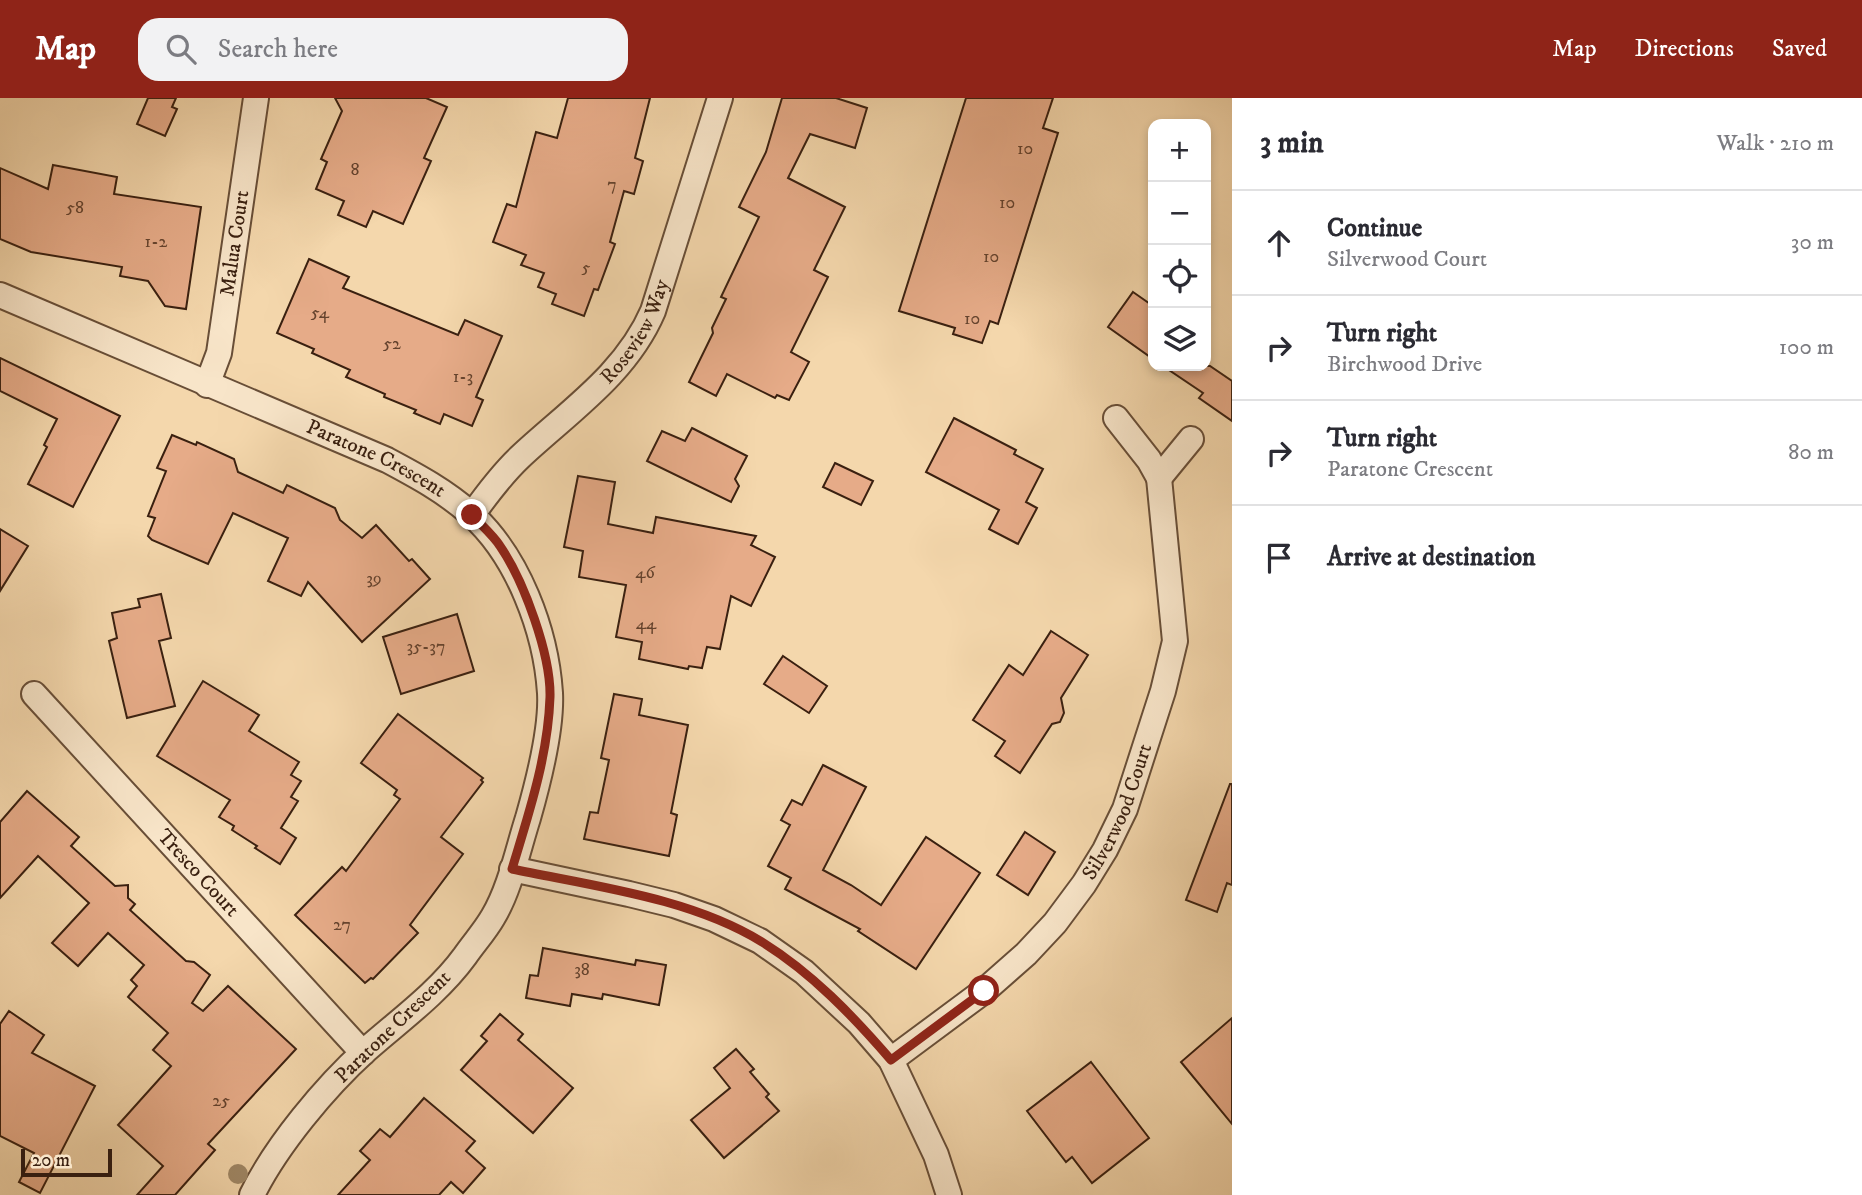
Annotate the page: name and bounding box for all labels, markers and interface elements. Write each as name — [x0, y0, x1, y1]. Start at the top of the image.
search box — [138, 18, 628, 81]
text: Map — [35, 29, 96, 70]
icon: search — [162, 30, 200, 68]
text: Search here — [218, 33, 338, 66]
text: Map — [1552, 34, 1597, 64]
text: Directions — [1635, 34, 1734, 64]
text: Saved — [1772, 34, 1827, 64]
map controls — [1148, 119, 1211, 371]
button: + — [1148, 119, 1211, 182]
text: 3 min — [1260, 125, 1324, 162]
text: Walk · 210 m — [1717, 129, 1834, 158]
house number: 10 — [1017, 138, 1033, 160]
house number: 8 — [350, 159, 360, 181]
house number: 7 — [607, 174, 617, 196]
button: − — [1148, 182, 1211, 245]
street label: Malua Court — [214, 188, 255, 298]
house number: 10 — [999, 192, 1015, 214]
house number: 58 — [66, 197, 84, 219]
text: Continue — [1327, 212, 1422, 245]
icon: ahead — [1260, 224, 1298, 262]
text: 30 m — [1791, 228, 1834, 257]
house number: 1-2 — [145, 231, 168, 253]
button: locate — [1148, 245, 1211, 308]
text: Silverwood Court — [1327, 245, 1487, 274]
house number: 10 — [983, 246, 999, 268]
house number: 5 — [582, 257, 591, 279]
street label: Roseview Way — [595, 275, 675, 390]
house number: 54 — [311, 302, 330, 324]
house number: 10 — [964, 308, 980, 330]
button: layers — [1148, 308, 1211, 371]
text: Turn right — [1327, 317, 1437, 350]
icon: right — [1260, 329, 1298, 367]
house number: 52 — [383, 333, 401, 355]
text: 100 m — [1779, 333, 1834, 362]
text: Birchwood Drive — [1327, 350, 1482, 379]
house number: 1-3 — [453, 366, 473, 388]
street label: Paratone Crescent — [302, 414, 451, 504]
text: Turn right — [1327, 422, 1437, 455]
icon: right — [1260, 434, 1298, 472]
text: 80 m — [1788, 438, 1834, 467]
text: Paratone Crescent — [1327, 455, 1493, 484]
route end — [456, 499, 487, 530]
icon: arrive — [1260, 539, 1298, 577]
text: Arrive at destination — [1327, 541, 1536, 574]
house number: 46 — [635, 562, 655, 584]
house number: 39 — [366, 568, 382, 590]
house number: 44 — [636, 613, 657, 635]
house number: 35-37 — [406, 636, 446, 658]
street label: Silverwood Court — [1077, 740, 1158, 885]
street label: Tresco Court — [151, 824, 245, 923]
house number: 27 — [333, 914, 351, 936]
house number: 38 — [574, 959, 590, 981]
street label: Paratone Crescent — [329, 965, 457, 1089]
route start — [968, 975, 999, 1006]
house number: 25 — [212, 1090, 230, 1112]
scale bar — [21, 1146, 112, 1178]
text: 20 m — [32, 1149, 70, 1172]

